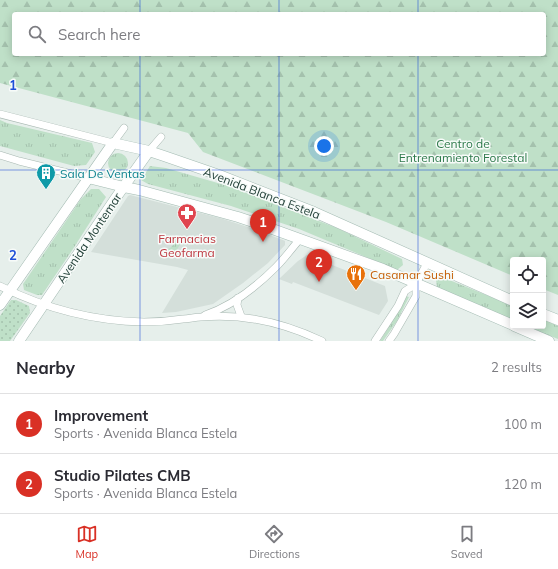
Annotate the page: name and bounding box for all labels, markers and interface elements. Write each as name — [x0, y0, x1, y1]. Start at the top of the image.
search box — [12, 12, 546, 56]
icon: search — [26, 23, 48, 45]
text: Search here — [58, 25, 140, 44]
text: 1 — [9, 77, 17, 93]
your location — [314, 136, 334, 156]
park label: Centro de Entrenamiento Forestal — [399, 136, 527, 165]
building icon: Sala De Ventas — [35, 162, 57, 190]
street label: Avenida Blanca Estela — [202, 164, 322, 222]
place label: Sala De Ventas — [60, 166, 145, 181]
street label: Avenida Montemar — [53, 189, 125, 286]
pharmacy icon: Farmacias Geofarma — [176, 202, 198, 230]
pin: 1 — [250, 209, 276, 242]
place label: Farmacias Geofarma — [158, 231, 216, 260]
text: 2 — [9, 247, 17, 263]
pin: 2 — [306, 249, 332, 282]
map controls — [510, 257, 546, 329]
button: locate — [510, 257, 546, 293]
restaurant icon: Casamar Sushi — [345, 263, 367, 291]
place label: Casamar Sushi — [370, 267, 454, 282]
button: layers — [510, 293, 546, 329]
text: Nearby — [16, 357, 75, 378]
text: 2 results — [491, 359, 542, 375]
text: Improvement — [54, 406, 148, 425]
text: 1 — [25, 416, 33, 432]
text: 100 m — [504, 416, 542, 432]
text: Sports · Avenida Blanca Estela — [54, 425, 237, 441]
text: Studio Pilates CMB — [54, 466, 191, 485]
text: 2 — [25, 476, 33, 492]
text: 120 m — [504, 476, 542, 492]
text: Sports · Avenida Blanca Estela — [54, 485, 237, 501]
tab: Map — [75, 523, 98, 561]
tab: Directions — [249, 523, 300, 561]
tab: Saved — [451, 523, 483, 561]

